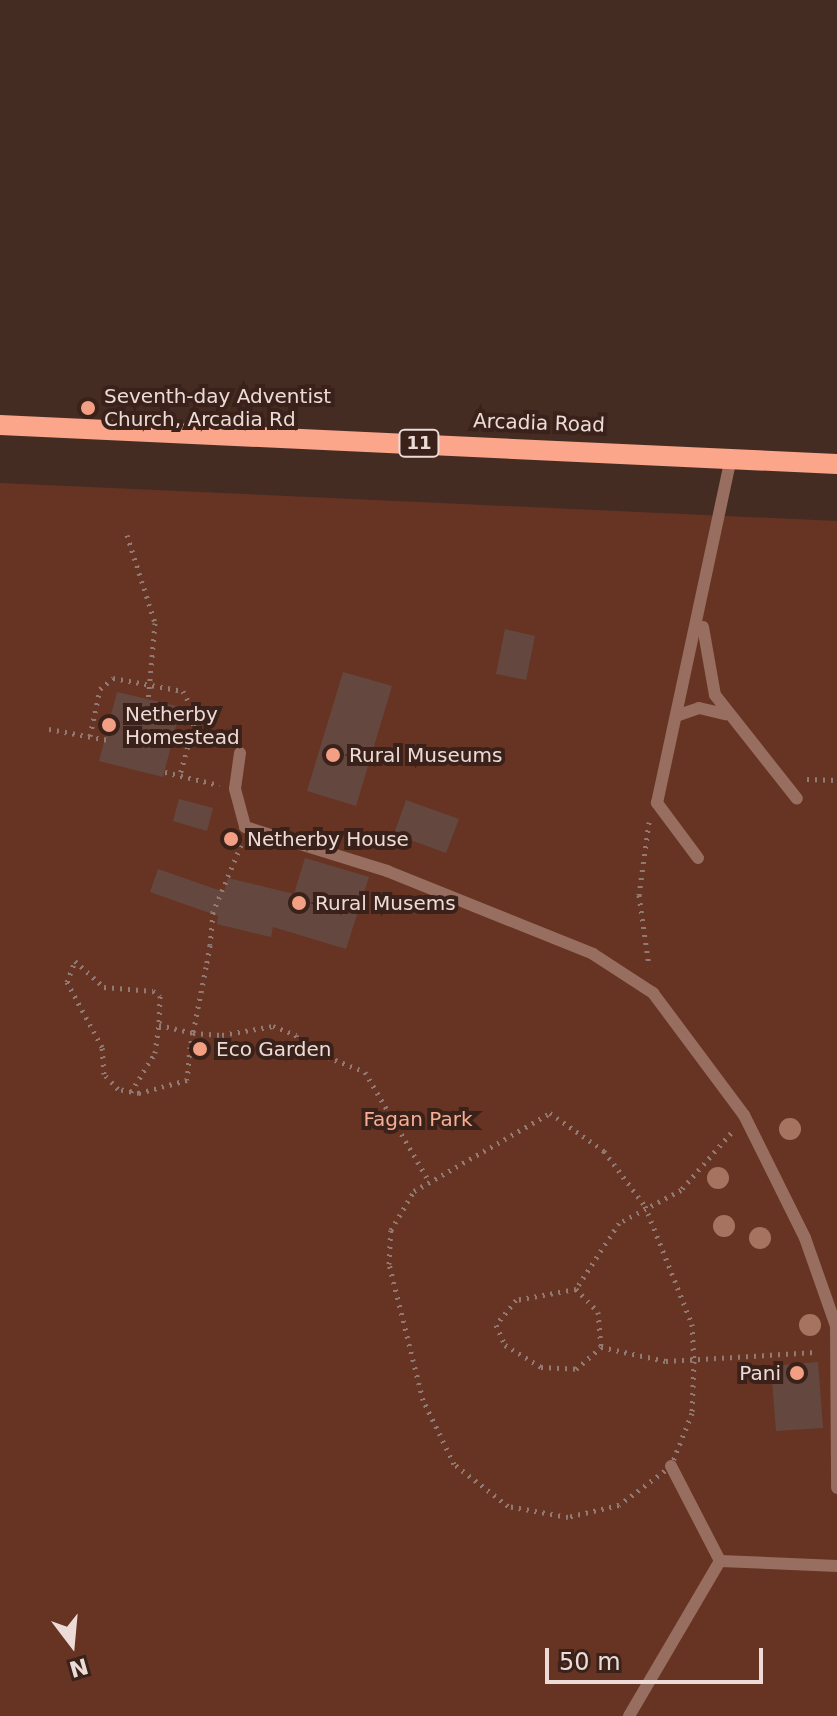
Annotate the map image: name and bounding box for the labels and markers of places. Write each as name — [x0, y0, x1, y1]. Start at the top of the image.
place label: Seventh-day Adventist Church, Arcadia Rd — [104, 384, 331, 431]
marker: Seventh-day Adventist Church, Arcadia Rd — [79, 399, 97, 417]
place label: Netherby Homestead — [125, 702, 240, 749]
marker: Netherby Homestead — [100, 716, 118, 734]
place label: Rural Museums — [349, 743, 502, 767]
marker: Rural Museums — [324, 746, 342, 764]
place label: Netherby House — [247, 827, 409, 851]
marker: Netherby House — [222, 830, 240, 848]
place label: Rural Musems — [315, 891, 456, 915]
marker: Rural Musems — [290, 894, 308, 912]
place label: Eco Garden — [216, 1037, 332, 1061]
marker: Eco Garden — [191, 1040, 209, 1058]
place label: Pani — [739, 1361, 781, 1385]
marker: Pani — [788, 1364, 806, 1382]

